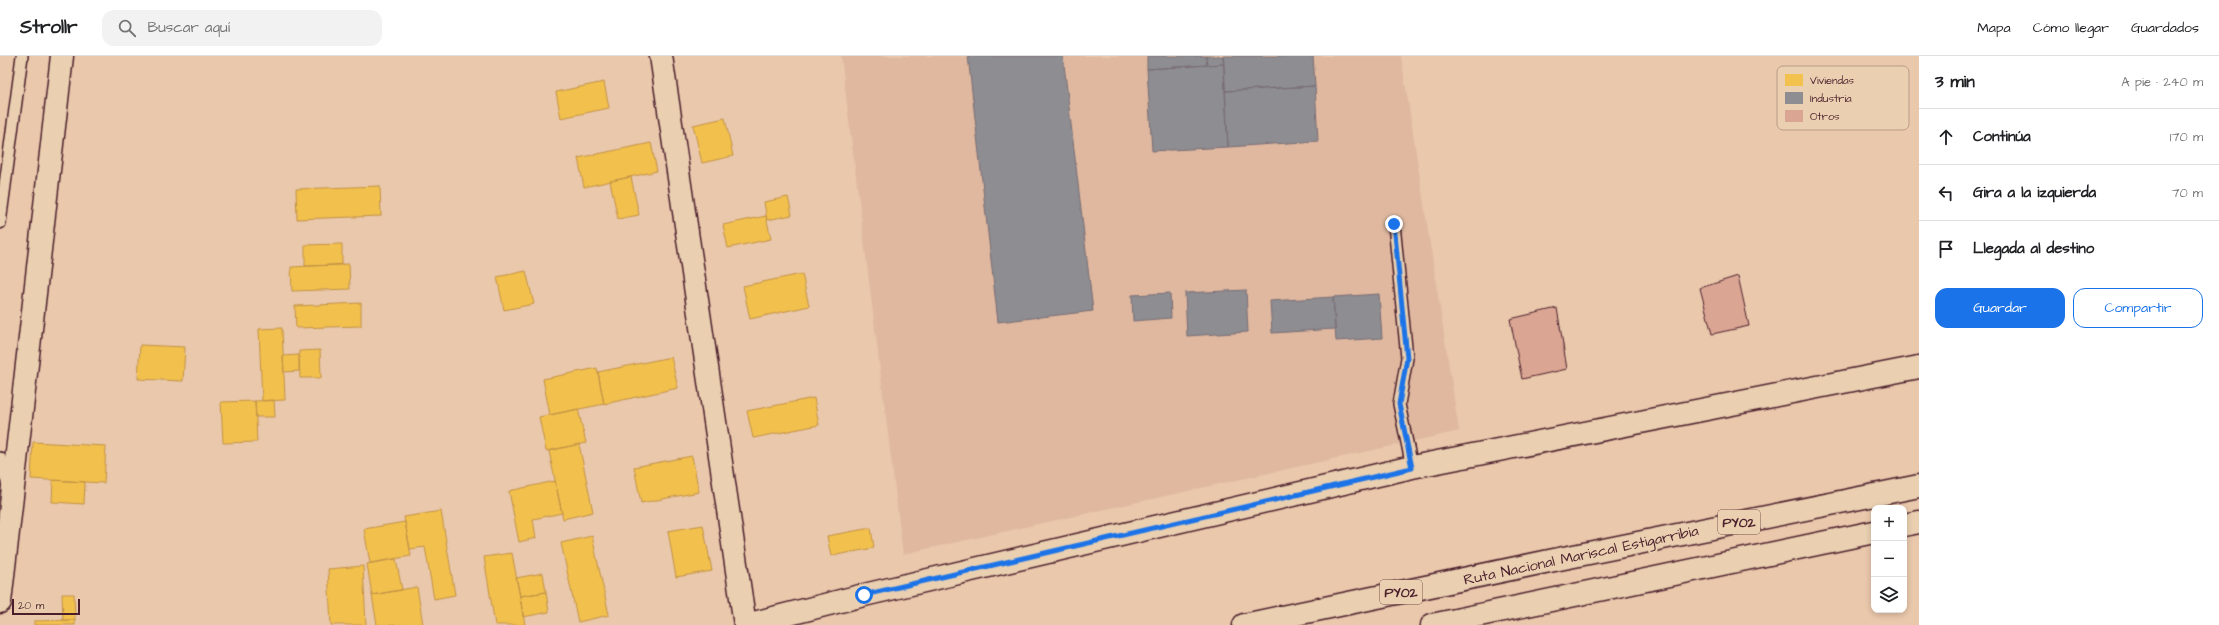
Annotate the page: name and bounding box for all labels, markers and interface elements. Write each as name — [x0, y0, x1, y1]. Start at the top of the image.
search box — [102, 10, 382, 46]
text: Strollr — [20, 14, 78, 41]
icon: search — [116, 17, 138, 39]
text: Buscar aquí — [148, 17, 230, 38]
text: Mapa — [1977, 18, 2011, 38]
text: Cómo llegar — [2033, 18, 2109, 38]
text: Guardados — [2131, 18, 2199, 38]
legend — [1777, 66, 1909, 130]
text: 3 min — [1935, 70, 1975, 94]
text: Viviendas — [1810, 73, 1855, 88]
text: A pie · 240 m — [2121, 73, 2203, 91]
text: Industria — [1810, 91, 1852, 106]
text: Otros — [1810, 109, 1840, 124]
icon: ahead — [1935, 126, 1957, 148]
text: Continúa — [1973, 126, 2031, 147]
text: 170 m — [2170, 128, 2203, 146]
icon: left — [1935, 182, 1957, 204]
text: Gira a la izquierda — [1973, 182, 2096, 203]
text: 70 m — [2171, 184, 2203, 202]
route end — [1385, 215, 1403, 233]
icon: arrive — [1935, 238, 1957, 260]
text: Llegada al destino — [1973, 238, 2094, 259]
button: Guardar — [1935, 288, 2065, 328]
button: Compartir — [2073, 288, 2203, 328]
map controls — [1871, 505, 1907, 613]
button: + — [1871, 505, 1907, 541]
road number: PY02 — [1718, 510, 1760, 534]
street label: Ruta Nacional Mariscal Estigarribia — [1462, 520, 1701, 592]
button: − — [1871, 541, 1907, 577]
button: layers — [1871, 577, 1907, 613]
road number: PY02 — [1380, 580, 1422, 604]
route start — [855, 586, 873, 604]
scale bar — [12, 597, 80, 616]
text: 20 m — [18, 598, 44, 613]

